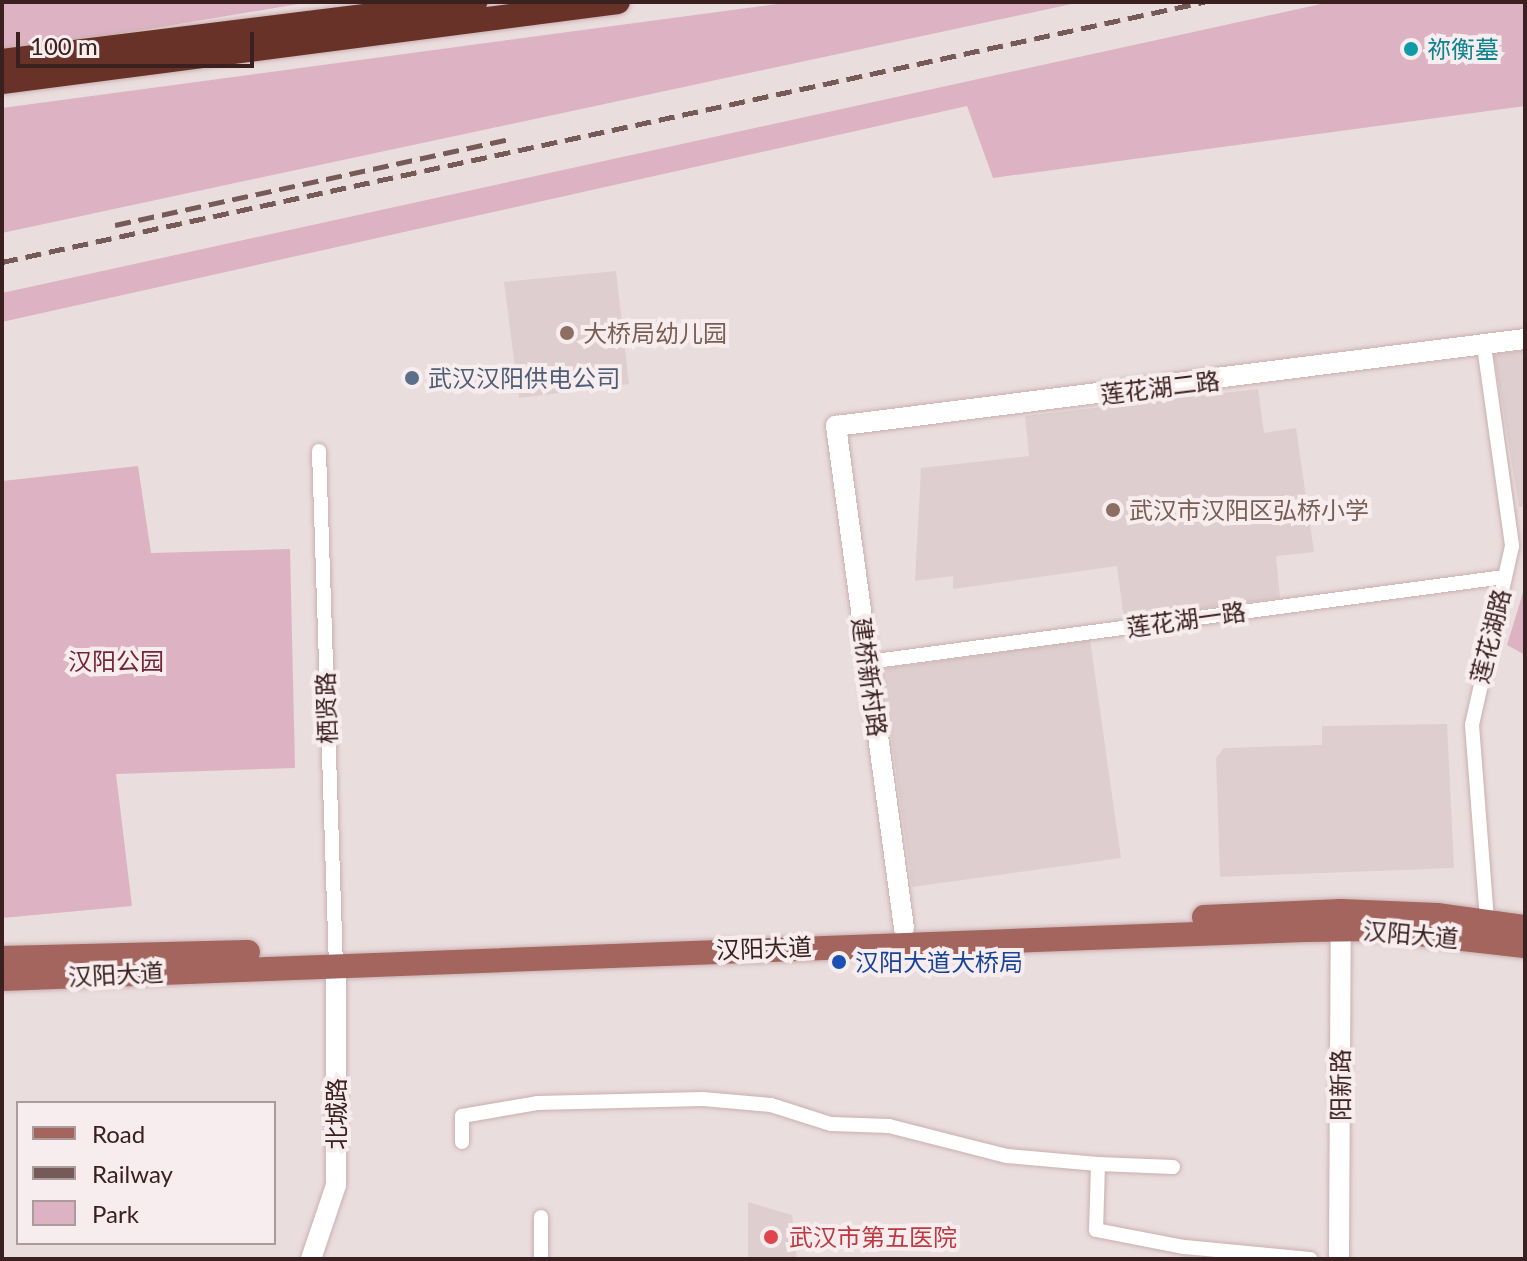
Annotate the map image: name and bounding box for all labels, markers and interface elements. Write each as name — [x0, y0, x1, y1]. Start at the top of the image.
scale bar — [20, 16, 258, 66]
text: 100 m — [30, 31, 98, 60]
place label: 祢衡墓 — [1427, 35, 1499, 63]
marker: 祢衡墓 — [1402, 40, 1420, 58]
place label: 大桥局幼儿园 — [583, 319, 727, 347]
marker: 大桥局幼儿园 — [558, 324, 576, 342]
place label: 武汉汉阳供电公司 — [428, 364, 620, 392]
street label: 莲花湖二路 — [1099, 365, 1221, 409]
marker: 武汉汉阳供电公司 — [403, 369, 421, 387]
place label: 武汉市汉阳区弘桥小学 — [1129, 496, 1369, 524]
marker: 武汉市汉阳区弘桥小学 — [1104, 501, 1122, 519]
street label: 莲花湖路 — [1464, 586, 1516, 686]
street label: 莲花湖一路 — [1125, 596, 1247, 642]
street label: 建桥新村路 — [847, 616, 893, 738]
park label: 汉阳公园 — [68, 647, 164, 675]
street label: 栖贤路 — [310, 672, 342, 744]
street label: 汉阳大道 — [1362, 915, 1460, 953]
street label: 汉阳大道 — [716, 932, 812, 964]
place label: 汉阳大道大桥局 — [855, 948, 1023, 976]
marker: 汉阳大道大桥局 — [830, 953, 848, 971]
street label: 汉阳大道 — [67, 957, 165, 991]
street label: 阳新路 — [1326, 1049, 1354, 1121]
street label: 北城路 — [322, 1078, 350, 1150]
legend — [16, 1101, 276, 1245]
text: Road — [92, 1119, 145, 1148]
text: Railway — [92, 1159, 173, 1188]
text: Park — [92, 1199, 139, 1228]
place label: 武汉市第五医院 — [789, 1223, 957, 1251]
marker: 武汉市第五医院 — [760, 1226, 782, 1248]

